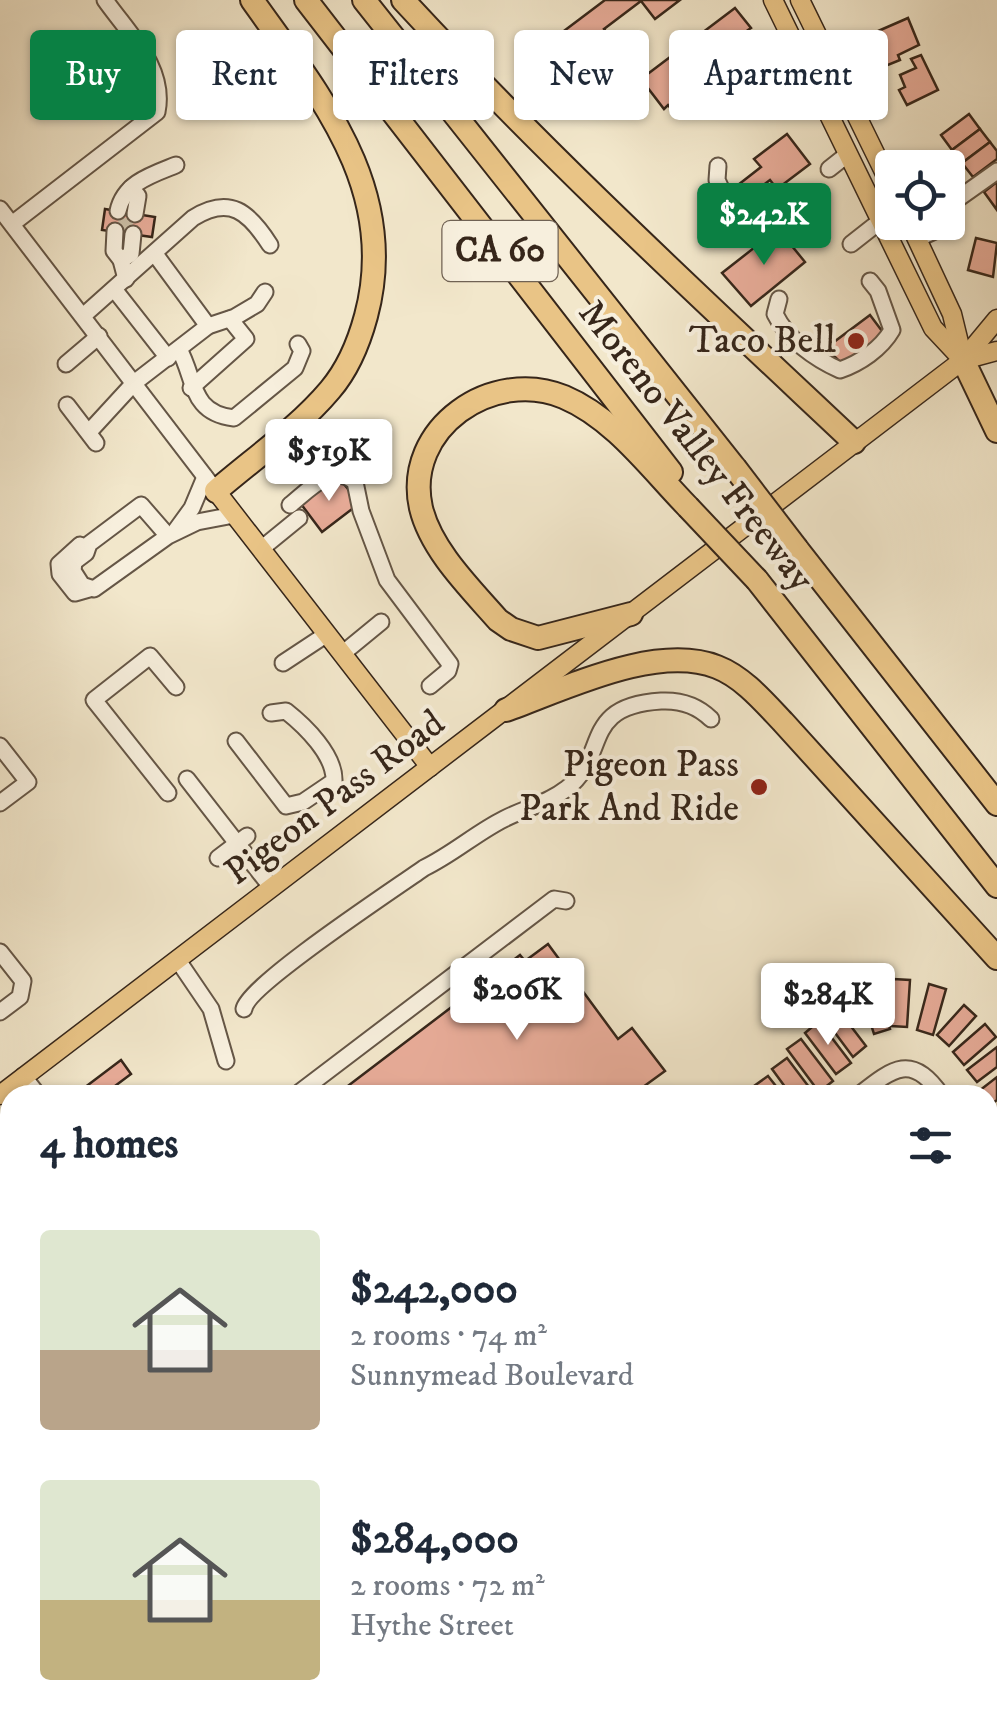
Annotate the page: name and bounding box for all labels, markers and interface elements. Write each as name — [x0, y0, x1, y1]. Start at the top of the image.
chip: Buy — [30, 30, 156, 120]
chip: Rent — [176, 30, 313, 120]
chip: Filters — [333, 30, 494, 120]
chip: New — [514, 30, 649, 120]
chip: Apartment — [669, 30, 888, 120]
map controls — [875, 150, 965, 240]
button: locate — [875, 150, 965, 240]
pin: $242K — [694, 183, 834, 268]
text: $242K — [719, 195, 809, 235]
road number: CA 60 — [442, 221, 558, 281]
street label: Moreno Valley Freeway — [567, 291, 825, 602]
place label: Taco Bell — [689, 317, 837, 365]
marker: Taco Bell — [845, 330, 867, 352]
pin: $519K — [259, 419, 399, 504]
text: $519K — [287, 431, 371, 471]
street label: Pigeon Pass Road — [216, 700, 454, 896]
place label: Pigeon Pass Park And Ride — [519, 741, 739, 833]
marker: Pigeon Pass Park And Ride — [748, 776, 770, 798]
pin: $206K — [447, 958, 587, 1043]
pin: $284K — [758, 963, 898, 1048]
text: $206K — [472, 970, 562, 1010]
text: $284K — [783, 975, 873, 1015]
icon: filters — [903, 1118, 958, 1173]
text: 4 homes — [40, 1119, 178, 1171]
text: $242,000 — [350, 1264, 518, 1316]
icon: home — [120, 1270, 240, 1390]
text: 2 rooms · 74 m² — [350, 1316, 547, 1356]
text: Sunnymead Boulevard — [350, 1356, 634, 1396]
text: $284,000 — [350, 1514, 519, 1566]
icon: home — [120, 1520, 240, 1640]
text: 2 rooms · 72 m² — [350, 1566, 545, 1606]
text: Hythe Street — [350, 1606, 514, 1646]

